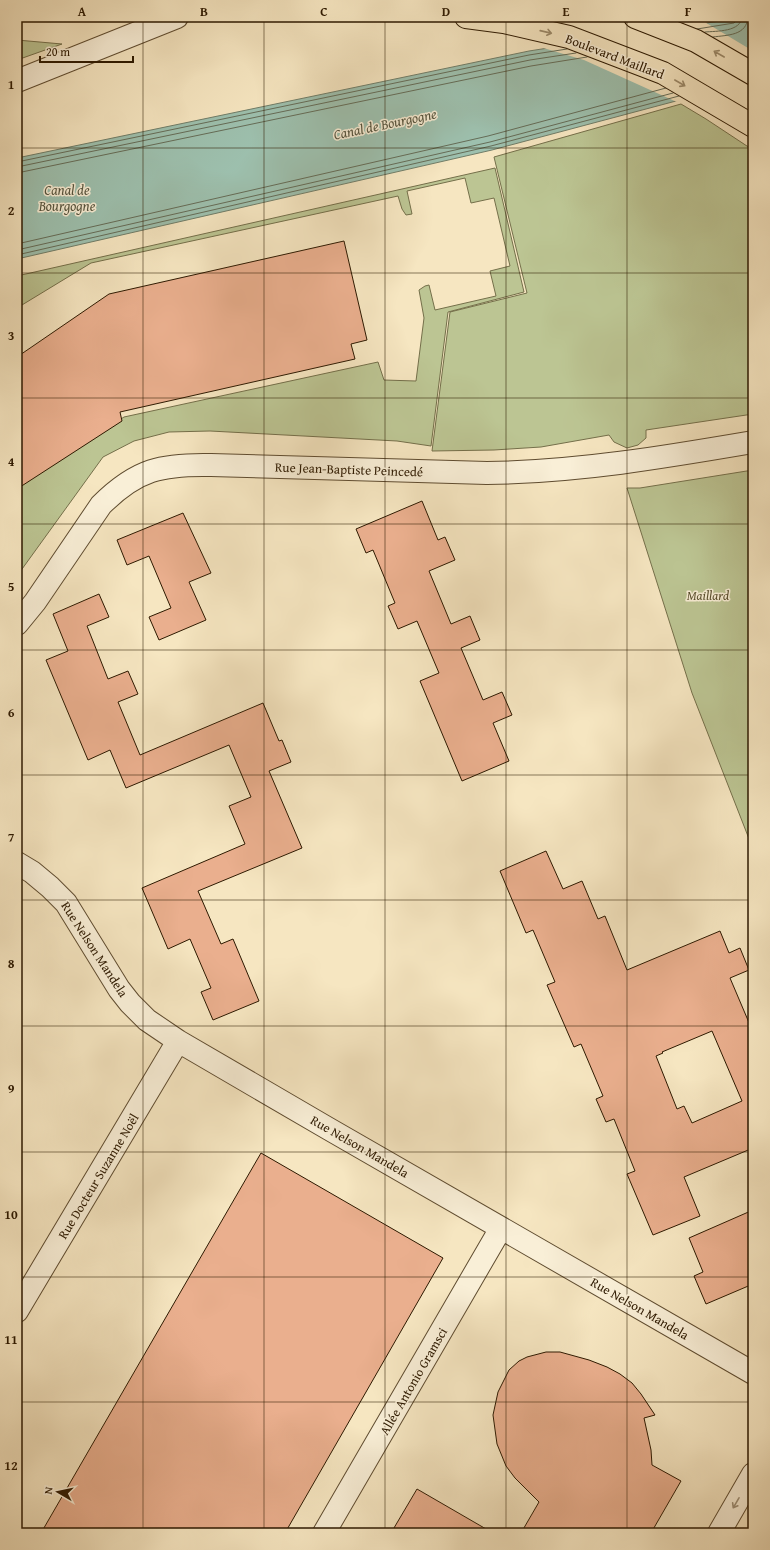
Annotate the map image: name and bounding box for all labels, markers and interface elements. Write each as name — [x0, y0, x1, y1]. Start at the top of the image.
text: A — [78, 2, 87, 21]
text: B — [200, 2, 208, 21]
text: C — [320, 2, 328, 21]
text: D — [442, 2, 450, 21]
text: E — [563, 2, 570, 21]
text: F — [685, 2, 692, 21]
one-way arrow — [539, 28, 552, 36]
street label: Boulevard Maillard — [563, 29, 667, 84]
scale bar — [40, 38, 133, 64]
text: 20 m — [46, 43, 70, 60]
one-way arrow — [713, 50, 725, 58]
text: 1 — [8, 75, 14, 94]
one-way arrow — [674, 79, 686, 87]
water label: Canal de Bourgogne — [332, 103, 439, 145]
water label: Canal de Bourgogne — [38, 180, 96, 216]
text: 2 — [8, 201, 15, 220]
text: 3 — [8, 326, 14, 345]
text: 4 — [8, 452, 15, 471]
street label: Rue Jean-Baptiste Peincedé — [275, 457, 423, 482]
text: 5 — [8, 577, 15, 596]
park label: Maillard — [687, 586, 729, 605]
text: 6 — [8, 703, 15, 722]
text: 7 — [8, 828, 15, 847]
street label: Rue Nelson Mandela — [56, 898, 133, 1002]
text: 8 — [8, 954, 15, 973]
text: 9 — [8, 1079, 15, 1098]
street label: Rue Docteur Suzanne Noël — [53, 1110, 144, 1243]
street label: Rue Nelson Mandela — [307, 1111, 413, 1183]
text: 10 — [4, 1205, 18, 1224]
street label: Rue Nelson Mandela — [587, 1273, 693, 1345]
street label: Allée Antonio Gramsci — [375, 1324, 452, 1439]
text: 11 — [4, 1330, 18, 1349]
text: 12 — [4, 1456, 18, 1475]
north arrow — [38, 1472, 78, 1512]
text: N — [40, 1485, 57, 1495]
one-way arrow — [732, 1497, 739, 1509]

